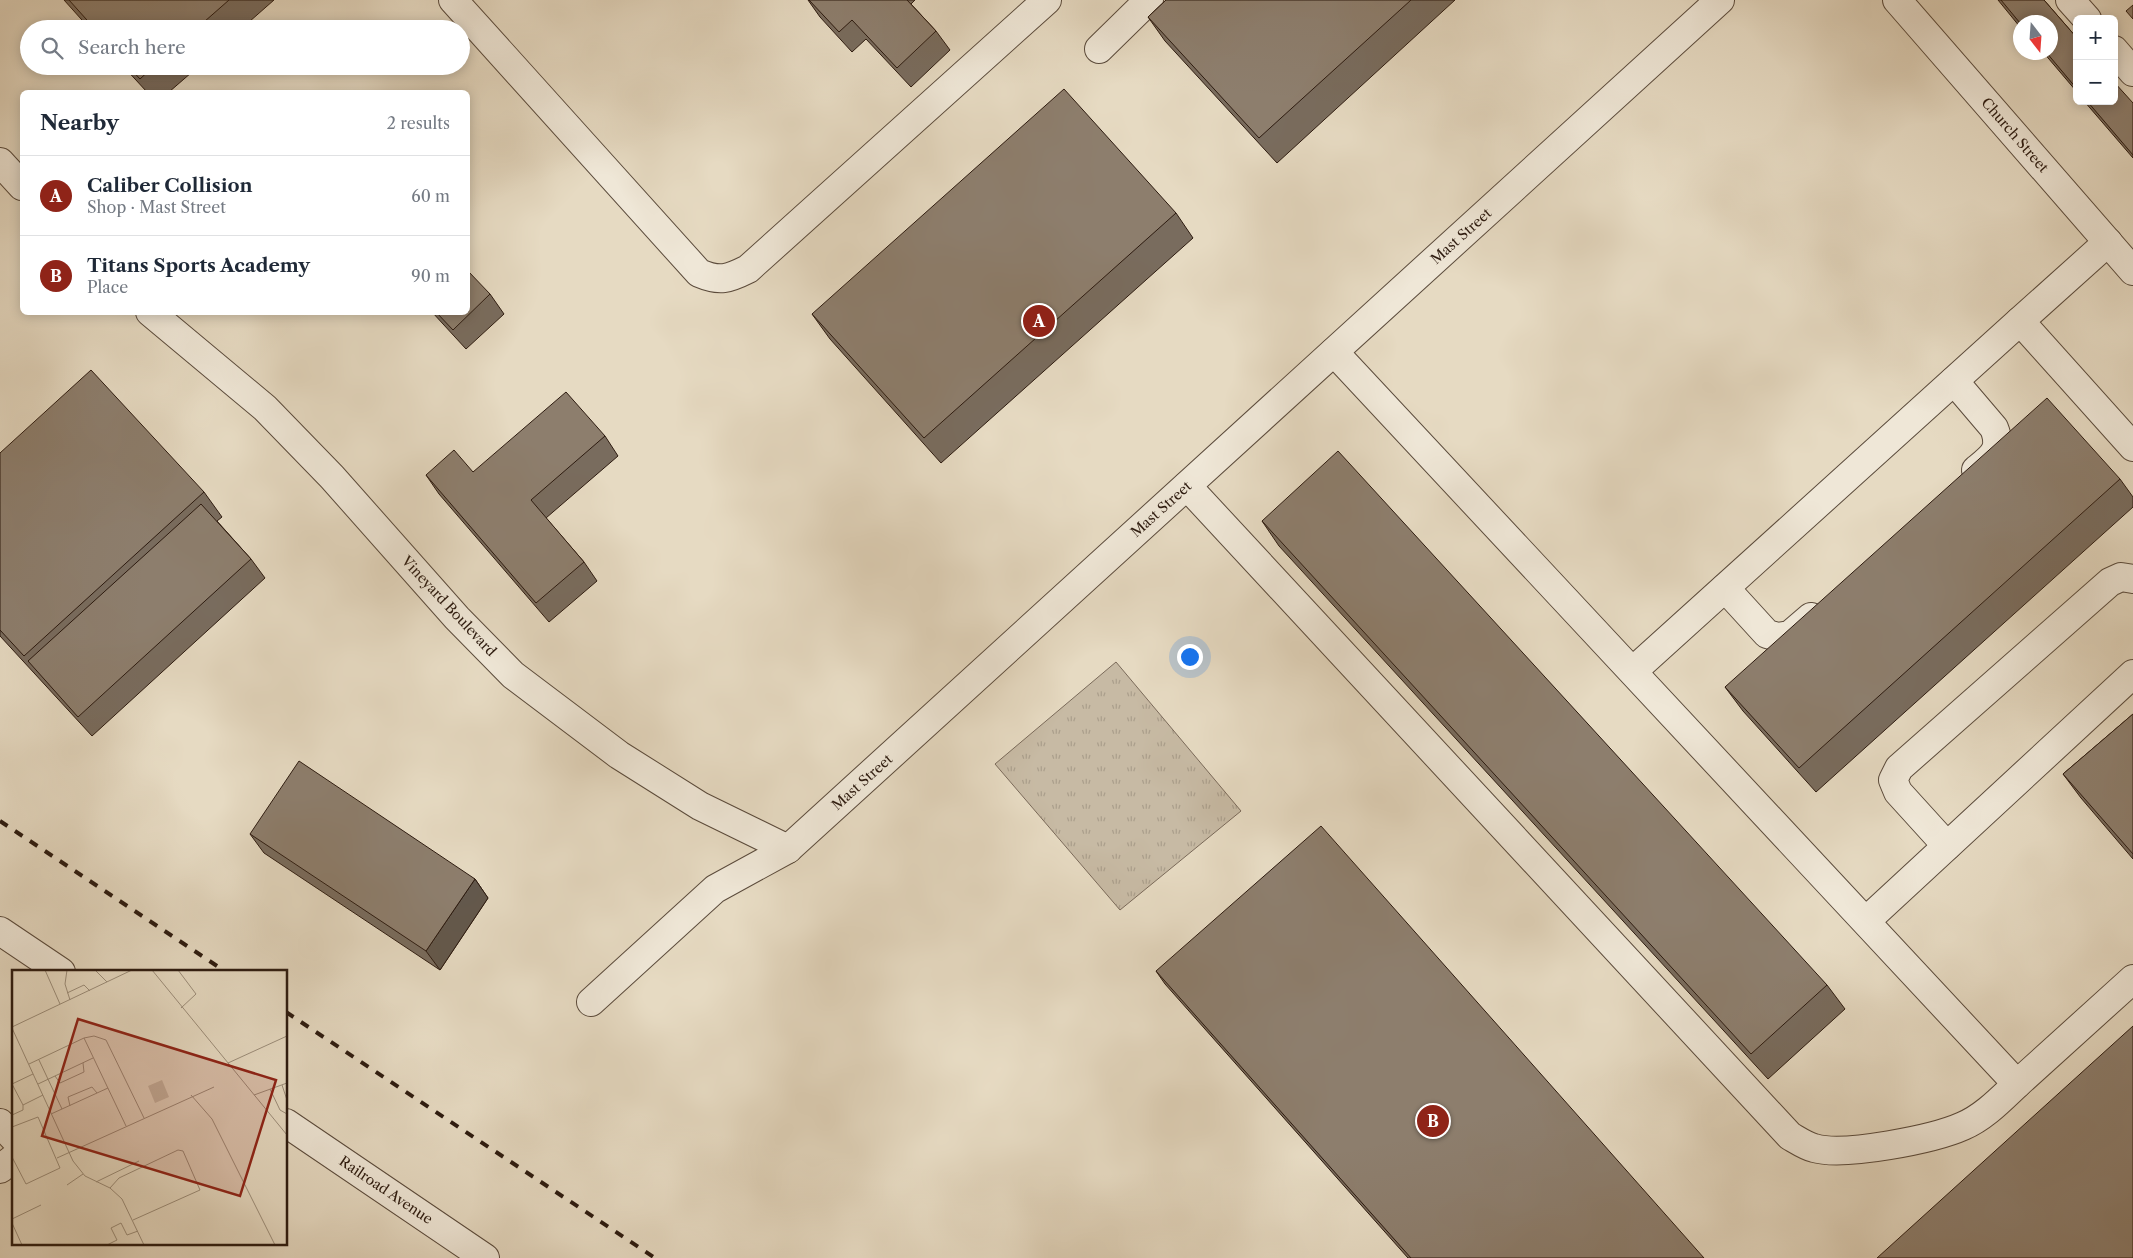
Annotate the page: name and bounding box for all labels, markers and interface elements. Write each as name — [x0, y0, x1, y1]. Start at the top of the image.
north arrow — [2013, 15, 2058, 60]
map controls — [2073, 15, 2118, 105]
button: + — [2073, 15, 2118, 60]
search box — [20, 20, 470, 75]
icon: search — [38, 34, 66, 62]
text: Search here — [78, 36, 186, 59]
button: − — [2073, 60, 2118, 105]
street label: Church Street — [1978, 94, 2052, 176]
text: Nearby — [40, 110, 119, 135]
text: 2 results — [387, 113, 450, 133]
text: Caliber Collision — [87, 174, 253, 197]
text: A — [50, 186, 62, 206]
text: 60 m — [411, 186, 450, 206]
text: Shop · Mast Street — [87, 197, 226, 217]
street label: Mast Street — [1427, 204, 1495, 268]
text: Titans Sports Academy — [87, 254, 310, 277]
text: B — [50, 266, 62, 286]
text: 90 m — [411, 266, 450, 286]
text: Place — [87, 277, 128, 297]
pin: A — [1023, 302, 1055, 340]
street label: Mast Street — [1127, 477, 1195, 541]
street label: Vineyard Boulevard — [397, 551, 501, 660]
your location — [1177, 644, 1203, 670]
street label: Mast Street — [828, 750, 896, 814]
inset map — [12, 970, 288, 1246]
pin: B — [1417, 1102, 1449, 1140]
street label: Railroad Avenue — [336, 1152, 436, 1228]

